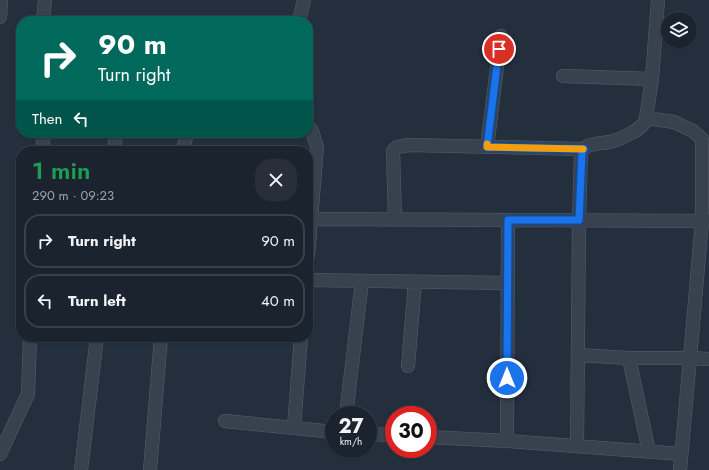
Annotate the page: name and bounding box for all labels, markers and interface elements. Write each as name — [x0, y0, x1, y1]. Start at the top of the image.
map controls — [661, 12, 697, 48]
button: layers — [661, 12, 697, 48]
text: 90 m — [98, 24, 167, 65]
icon: right — [32, 32, 84, 84]
pin — [482, 32, 516, 66]
icon: arrive — [488, 38, 510, 60]
text: Turn right — [98, 62, 170, 88]
text: Then — [32, 108, 62, 130]
icon: left — [70, 108, 92, 130]
text: 1 min — [32, 153, 90, 188]
button: close — [255, 159, 297, 201]
text: 290 m · 09:23 — [32, 186, 114, 205]
icon: right — [34, 230, 56, 252]
text: Turn right — [68, 230, 136, 252]
text: 90 m — [261, 230, 295, 252]
icon: left — [34, 290, 56, 312]
text: Turn left — [68, 290, 126, 312]
text: 40 m — [261, 290, 295, 312]
position arrow — [486, 357, 528, 399]
speed limit sign: 30 — [385, 406, 437, 458]
text: 27 — [338, 412, 364, 441]
text: km/h — [340, 434, 362, 449]

